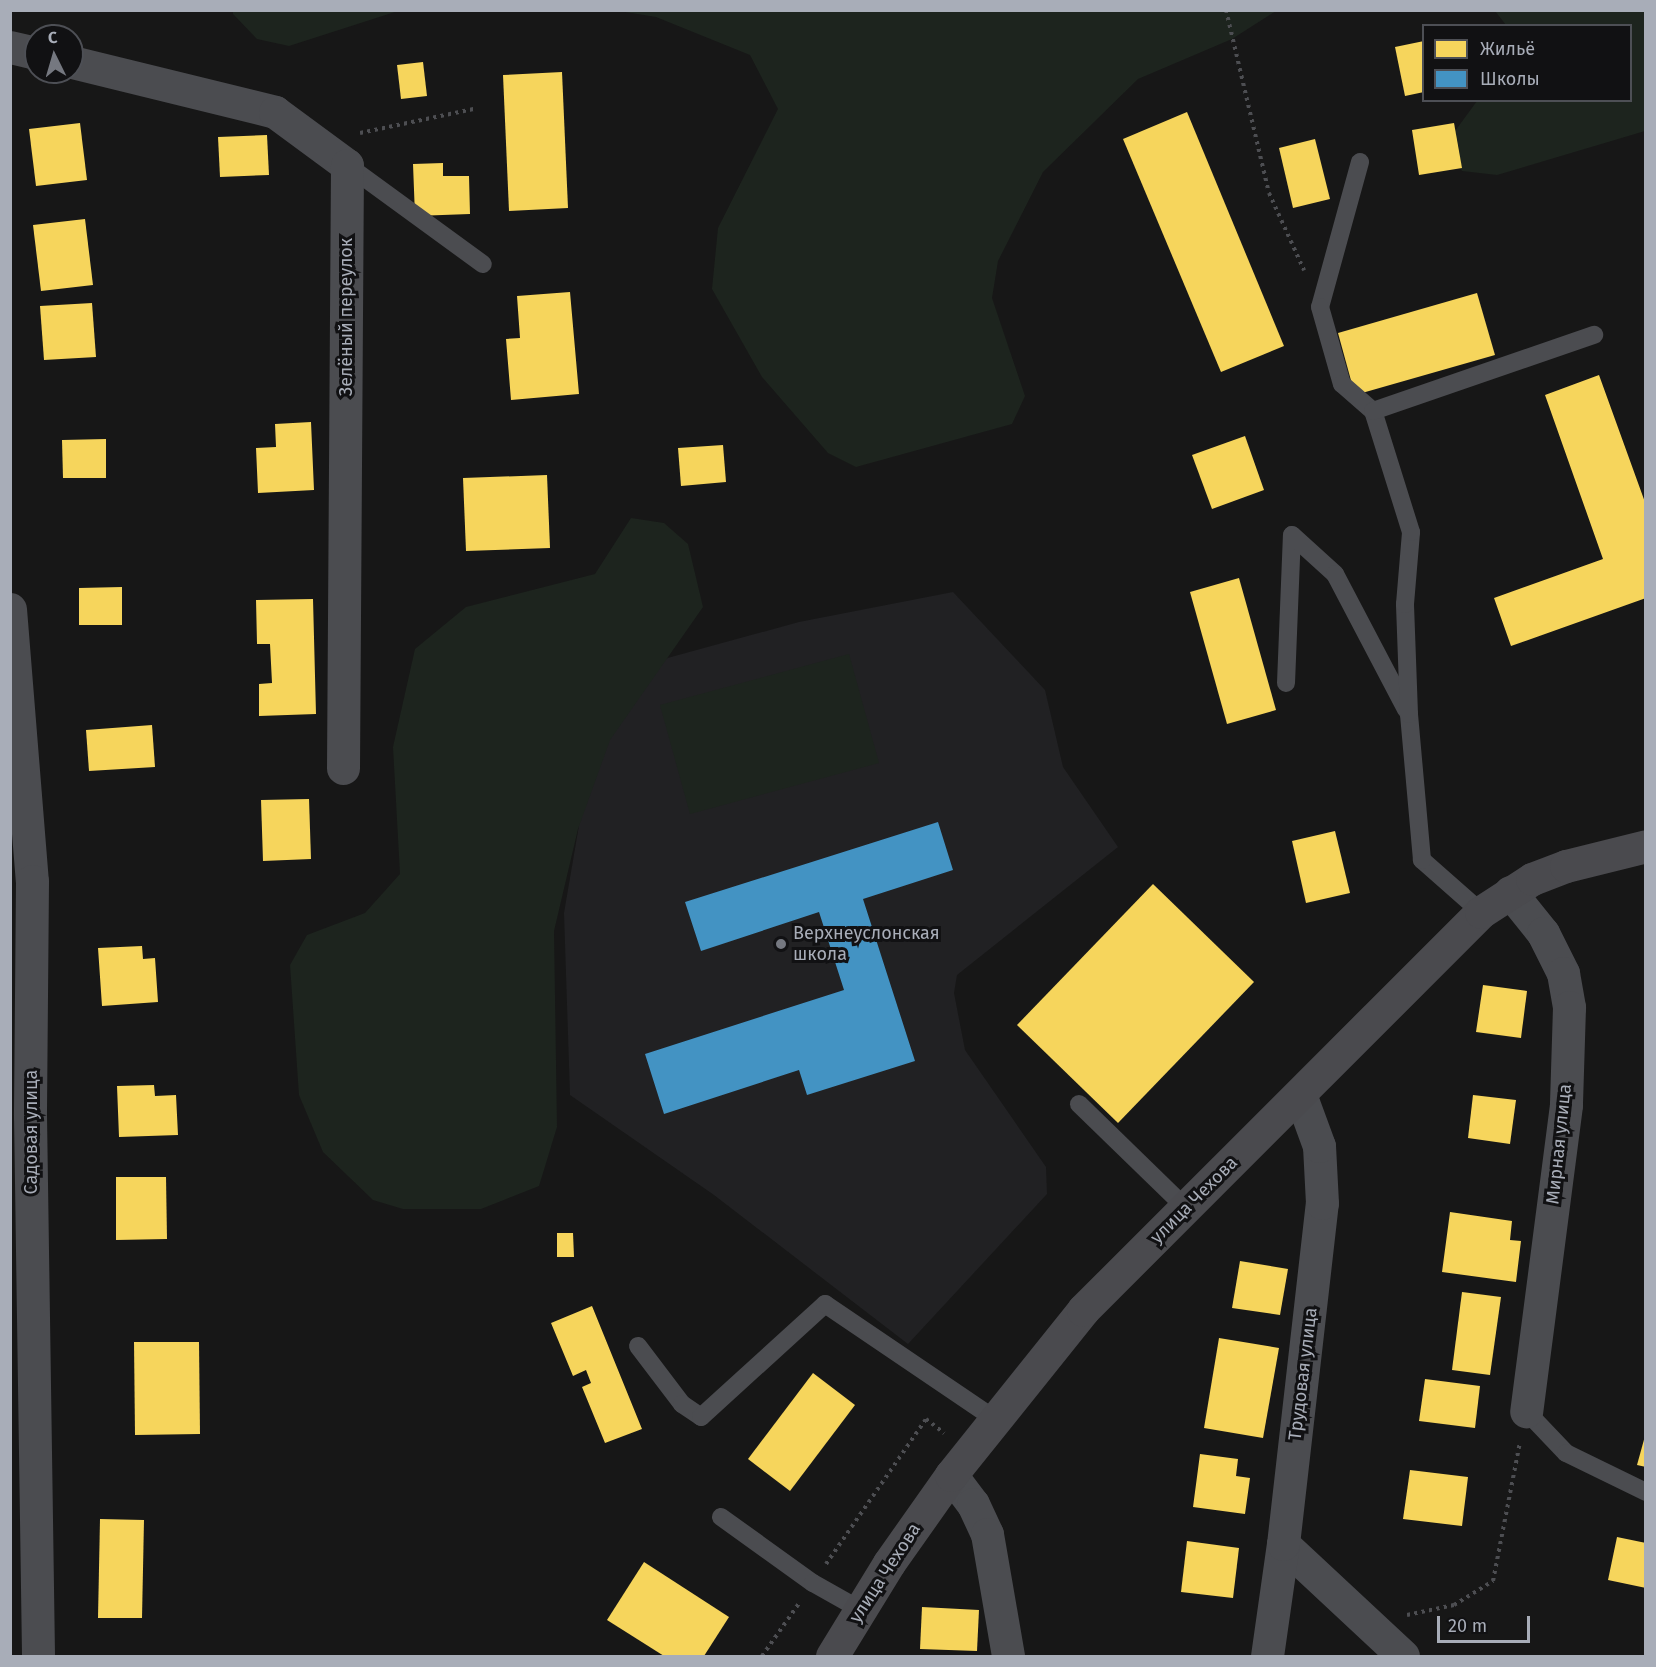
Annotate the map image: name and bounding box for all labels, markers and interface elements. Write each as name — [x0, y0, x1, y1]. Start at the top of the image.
north arrow — [24, 24, 84, 84]
legend — [1422, 24, 1632, 102]
text: С — [47, 28, 58, 47]
text: Жильё — [1480, 38, 1535, 60]
text: Школы — [1480, 68, 1540, 90]
street label: Зелёный переулок — [335, 238, 357, 396]
place label: Верхнеуслонская школа — [793, 923, 940, 966]
marker: Верхнеуслонская школа — [774, 937, 788, 951]
street label: Садовая улица — [20, 1070, 42, 1194]
street label: Мирная улица — [1542, 1083, 1576, 1205]
street label: улица Чехова — [1146, 1152, 1242, 1248]
street label: Трудовая улица — [1284, 1306, 1322, 1442]
street label: улица Чехова — [845, 1519, 925, 1627]
scale bar — [1440, 1604, 1533, 1642]
text: 20 m — [1448, 1615, 1487, 1637]

